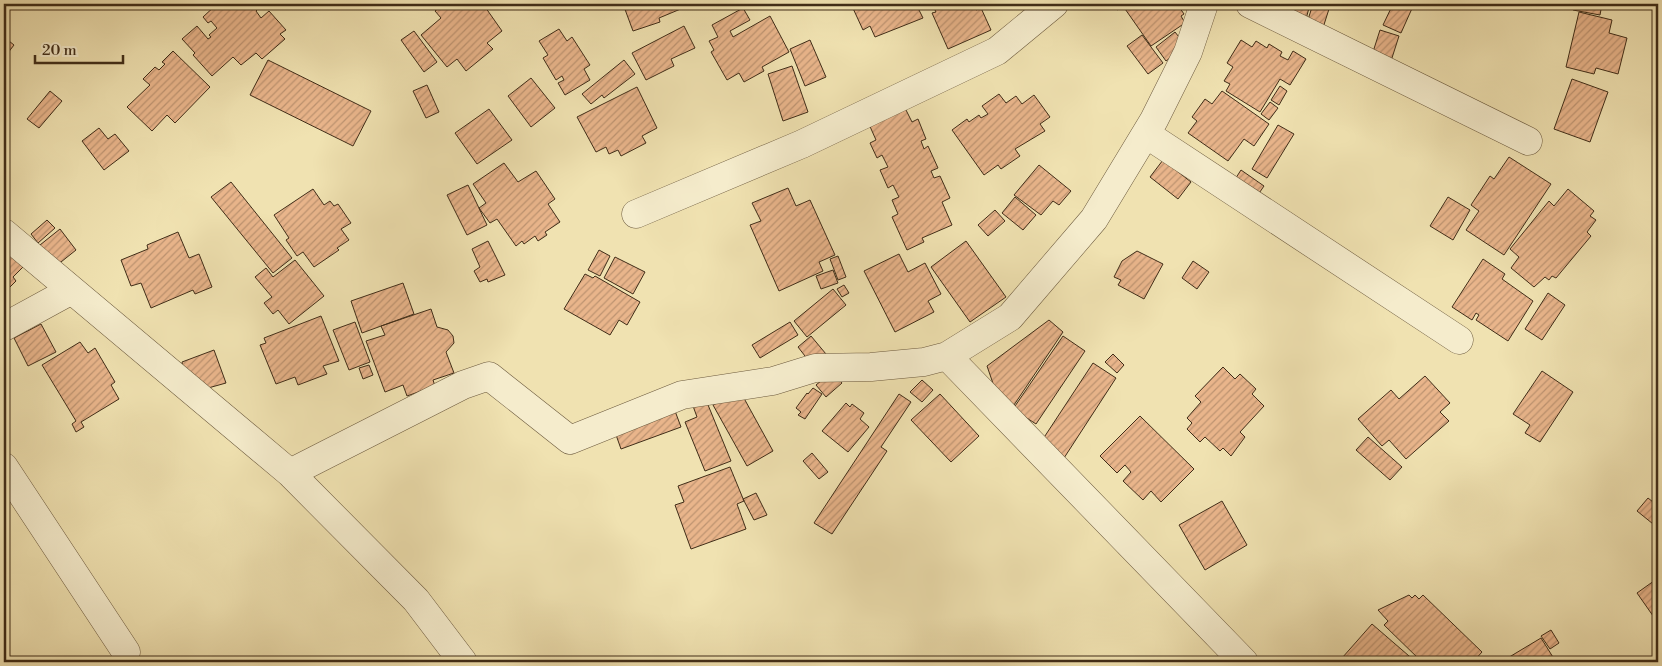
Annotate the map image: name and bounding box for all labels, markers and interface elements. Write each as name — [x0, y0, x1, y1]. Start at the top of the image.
scale bar — [35, 32, 122, 64]
text: 20 m — [42, 41, 77, 60]

